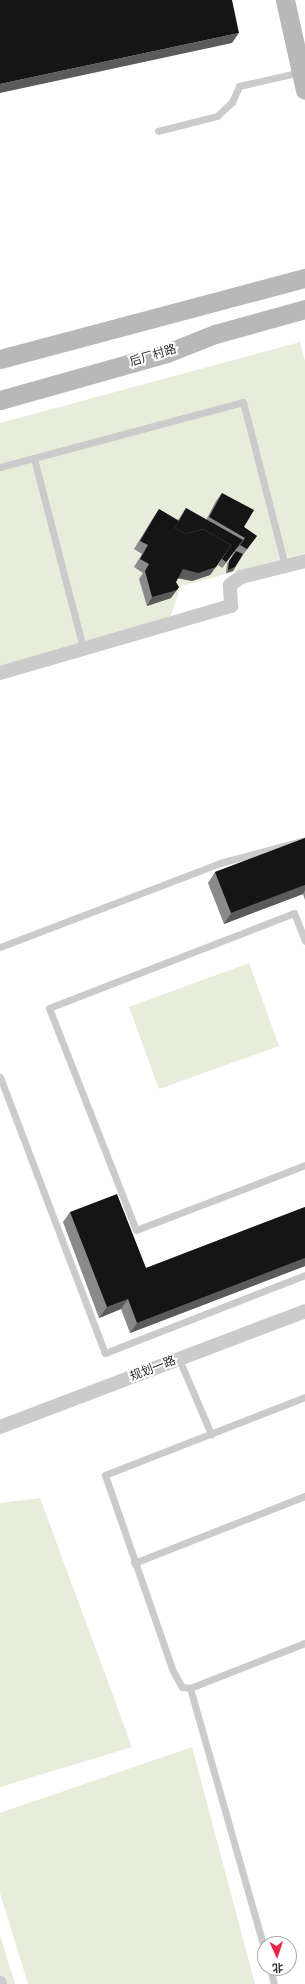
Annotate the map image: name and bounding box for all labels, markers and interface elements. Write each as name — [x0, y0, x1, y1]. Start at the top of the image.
street label: 后厂村路 — [128, 342, 178, 370]
street label: 规划一路 — [128, 1354, 178, 1384]
north arrow — [257, 1936, 297, 1976]
text: 北 — [272, 1960, 283, 1975]

